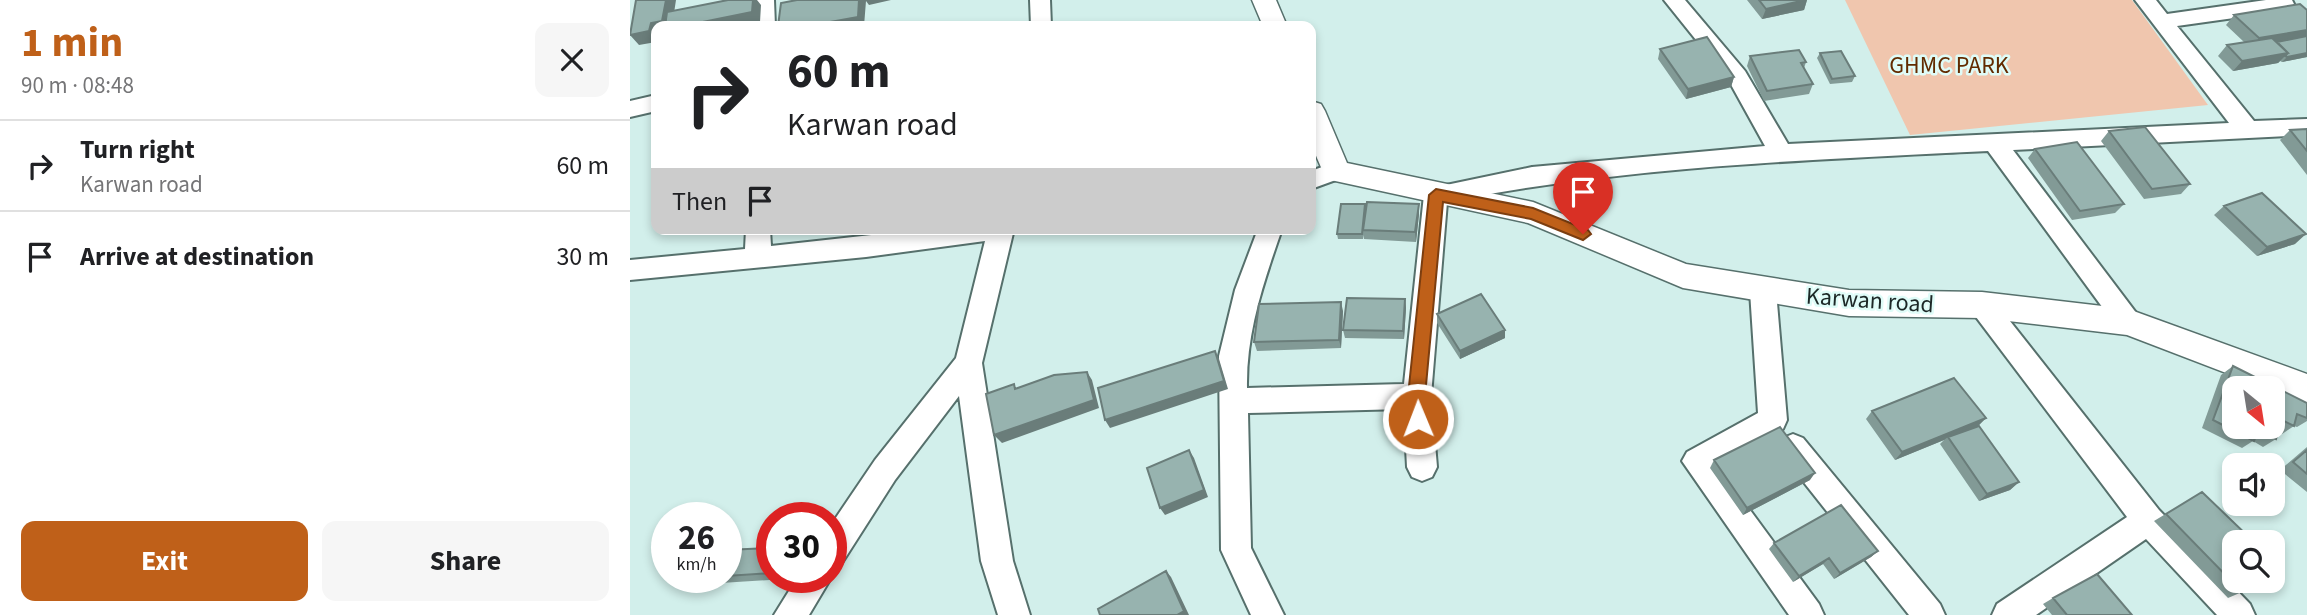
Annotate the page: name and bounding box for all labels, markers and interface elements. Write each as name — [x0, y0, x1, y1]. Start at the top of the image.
text: 1 min — [21, 13, 123, 73]
button: close — [535, 23, 609, 97]
text: 60 m — [787, 37, 891, 107]
park label: GHMC PARK — [1889, 48, 2009, 83]
icon: right — [672, 49, 763, 140]
text: 90 m · 08:48 — [21, 69, 134, 102]
text: Karwan road — [787, 102, 958, 148]
text: Turn right — [80, 131, 195, 168]
icon: right — [21, 147, 59, 185]
text: 60 m — [556, 147, 609, 184]
pin — [1553, 162, 1613, 234]
text: Karwan road — [80, 168, 203, 201]
icon: arrive — [1564, 173, 1602, 211]
icon: arrive — [741, 182, 779, 220]
text: Then — [672, 183, 727, 220]
icon: arrive — [21, 238, 59, 276]
text: Arrive at destination — [80, 238, 314, 275]
text: 30 m — [556, 238, 609, 275]
street label: Karwan road — [1805, 279, 1935, 322]
north arrow — [2222, 376, 2286, 439]
map controls — [2222, 376, 2285, 593]
position arrow — [1381, 382, 1455, 456]
button: sound — [2222, 453, 2285, 516]
speed limit sign: 30 — [756, 502, 847, 593]
text: 26 — [678, 513, 715, 563]
button: Exit — [21, 521, 308, 601]
button: Share — [322, 521, 609, 601]
button: search — [2222, 530, 2285, 593]
text: km/h — [677, 552, 716, 577]

